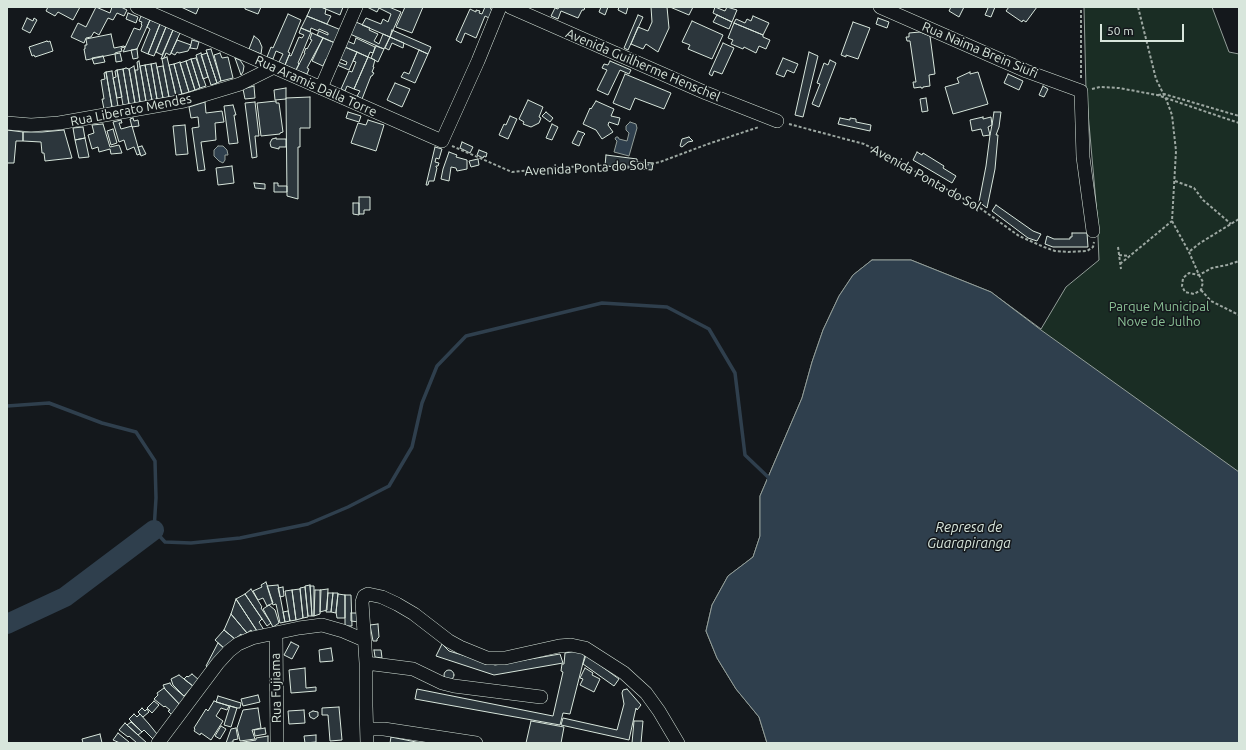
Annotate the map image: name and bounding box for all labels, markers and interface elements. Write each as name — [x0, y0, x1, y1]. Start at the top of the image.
scale bar — [1102, 16, 1186, 42]
street label: Rua Naima Brein Siufi — [920, 18, 1040, 82]
text: 50 m — [1107, 24, 1134, 37]
street label: Avenida Guilherme Henschel — [563, 25, 723, 105]
street label: Rua Aramis Dalla Torre — [253, 52, 379, 120]
street label: Rua Liberato Mendes — [69, 91, 193, 129]
street label: Avenida Ponta do Sol — [868, 141, 984, 215]
street label: Avenida Ponta do Sol — [524, 157, 648, 179]
park label: Parque Municipal Nove de Julho — [1109, 299, 1209, 330]
water label: Represa de Guarapiranga — [927, 519, 1011, 552]
street label: Rua Fujiama — [268, 653, 284, 723]

